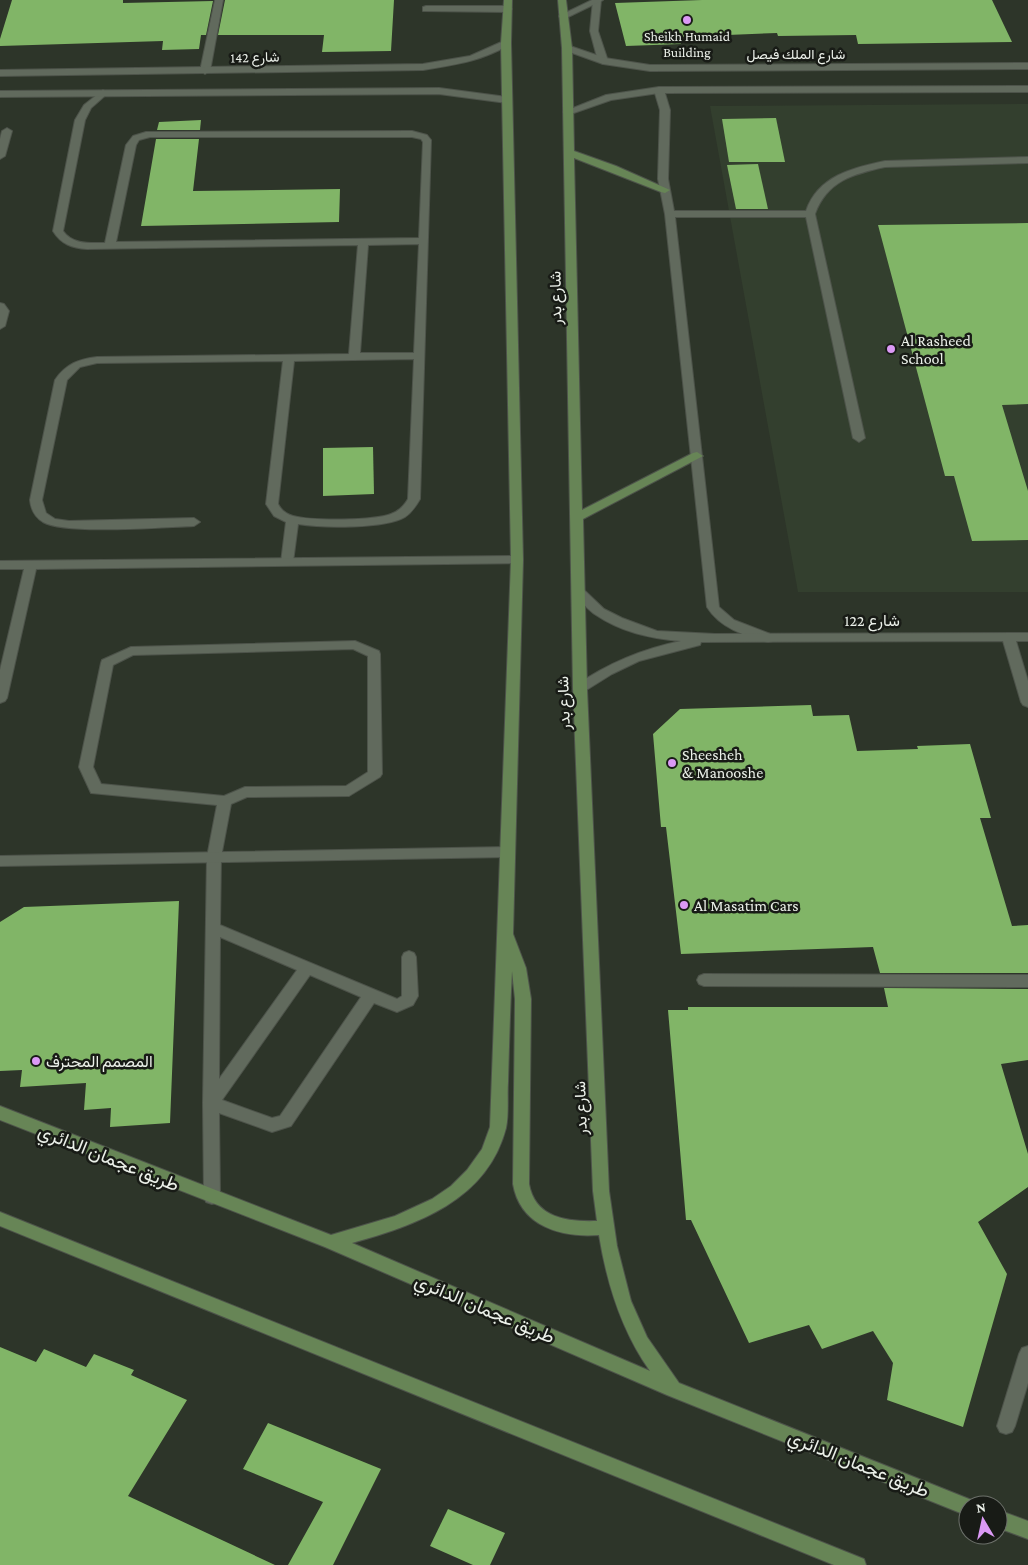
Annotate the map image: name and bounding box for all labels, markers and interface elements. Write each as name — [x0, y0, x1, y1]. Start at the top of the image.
marker: Sheikh Humaid Building — [681, 14, 693, 26]
place label: Sheikh Humaid Building — [644, 28, 731, 60]
street label: شارع الملك فيصل — [747, 46, 845, 65]
street label: شارع 142 — [230, 49, 280, 68]
street label: شارع بدر — [547, 271, 567, 326]
place label: Al Rasheed School — [901, 332, 971, 367]
marker: Al Rasheed School — [885, 343, 897, 355]
street label: شارع 122 — [844, 612, 900, 632]
street label: شارع بدر — [554, 676, 576, 731]
place label: Sheesheh & Manooshe — [682, 746, 763, 781]
marker: Sheesheh & Manooshe — [666, 757, 678, 769]
place label: Al Masatim Cars — [694, 897, 799, 914]
marker: Al Masatim Cars — [678, 899, 690, 911]
place label: المصمم المحترف — [46, 1053, 153, 1072]
marker: المصمم المحترف — [30, 1055, 42, 1067]
street label: شارع بدر — [571, 1081, 593, 1136]
street label: طريق عجمان الدائري — [33, 1120, 182, 1200]
street label: طريق عجمان الدائري — [410, 1269, 558, 1352]
street label: طريق عجمان الدائري — [783, 1426, 932, 1506]
north arrow — [958, 1495, 1008, 1545]
text: N — [975, 1498, 987, 1516]

